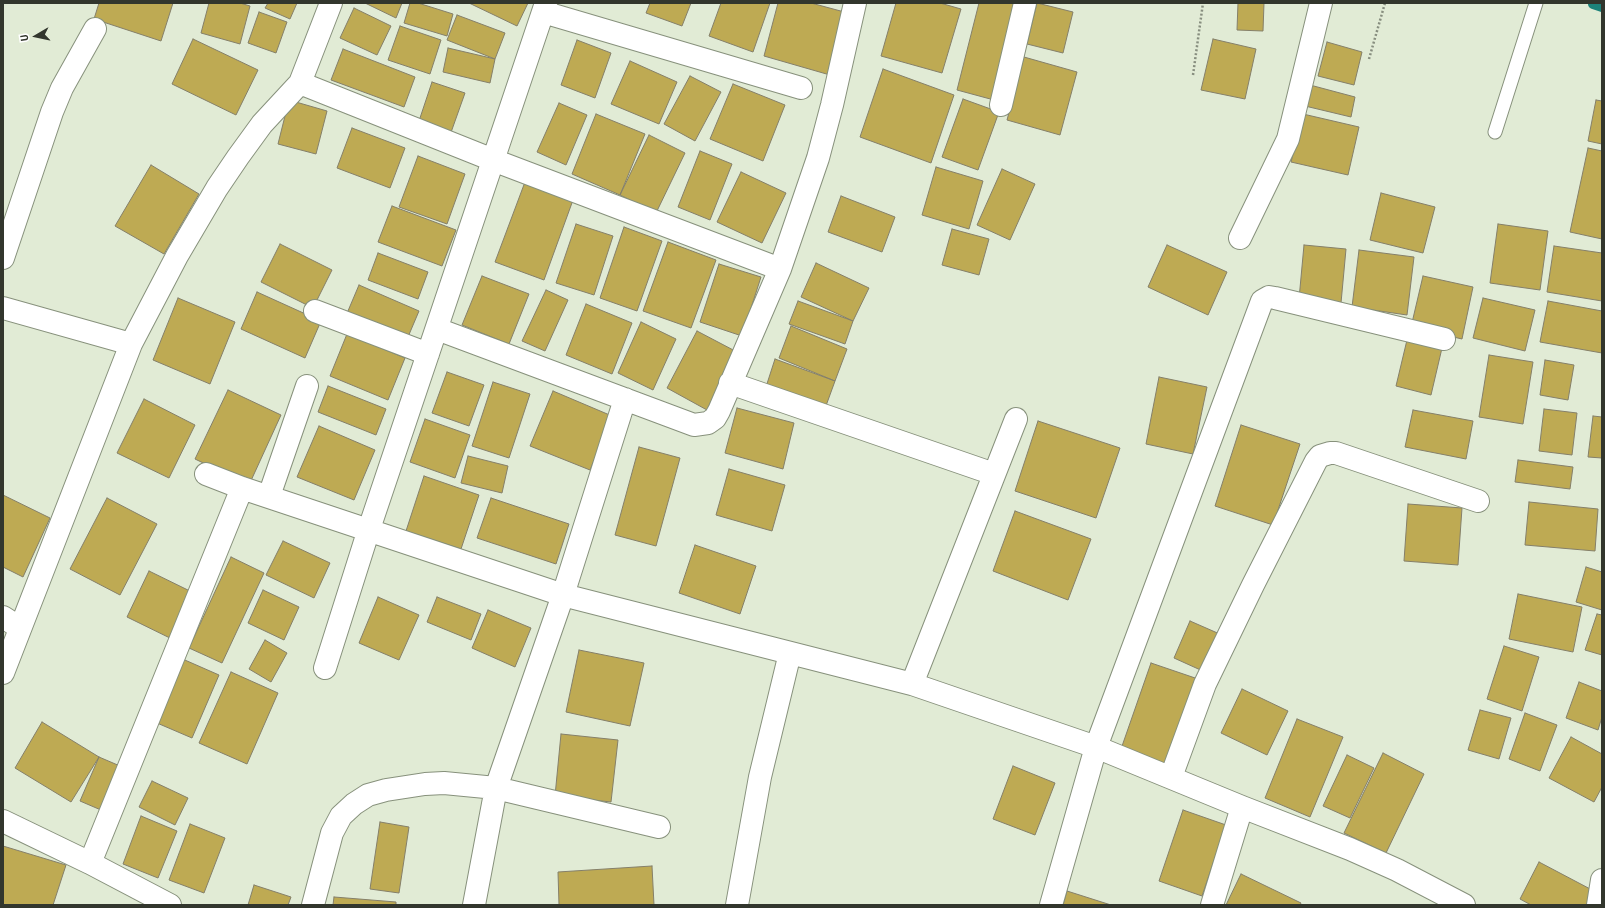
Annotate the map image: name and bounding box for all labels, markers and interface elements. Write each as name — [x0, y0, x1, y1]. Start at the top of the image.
north arrow — [16, 16, 56, 56]
text: U — [17, 34, 32, 42]

